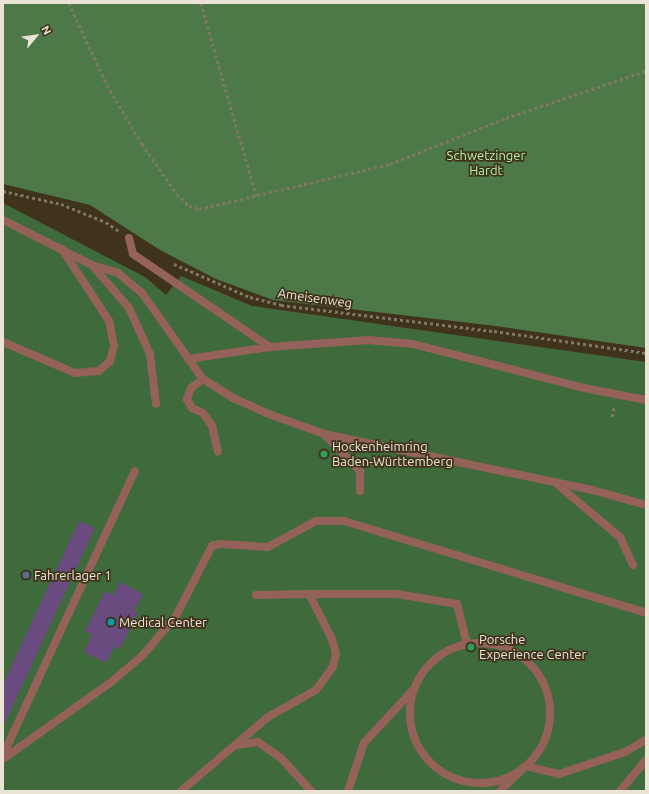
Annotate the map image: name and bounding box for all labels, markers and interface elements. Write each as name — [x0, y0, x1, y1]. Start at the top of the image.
north arrow — [16, 16, 56, 56]
text: N — [39, 24, 54, 37]
park label: Schwetzinger Hardt — [447, 148, 525, 179]
street label: Ameisenweg — [277, 285, 353, 311]
place label: Hockenheimring Baden-Württemberg — [332, 439, 453, 470]
marker: Hockenheimring Baden-Württemberg — [319, 449, 329, 459]
place label: Fahrerlager 1 — [34, 567, 111, 583]
marker: Fahrerlager 1 — [21, 570, 31, 580]
place label: Medical Center — [119, 614, 207, 630]
marker: Medical Center — [106, 617, 116, 627]
place label: Porsche Experience Center — [479, 632, 586, 663]
marker: Porsche Experience Center — [466, 642, 476, 652]

